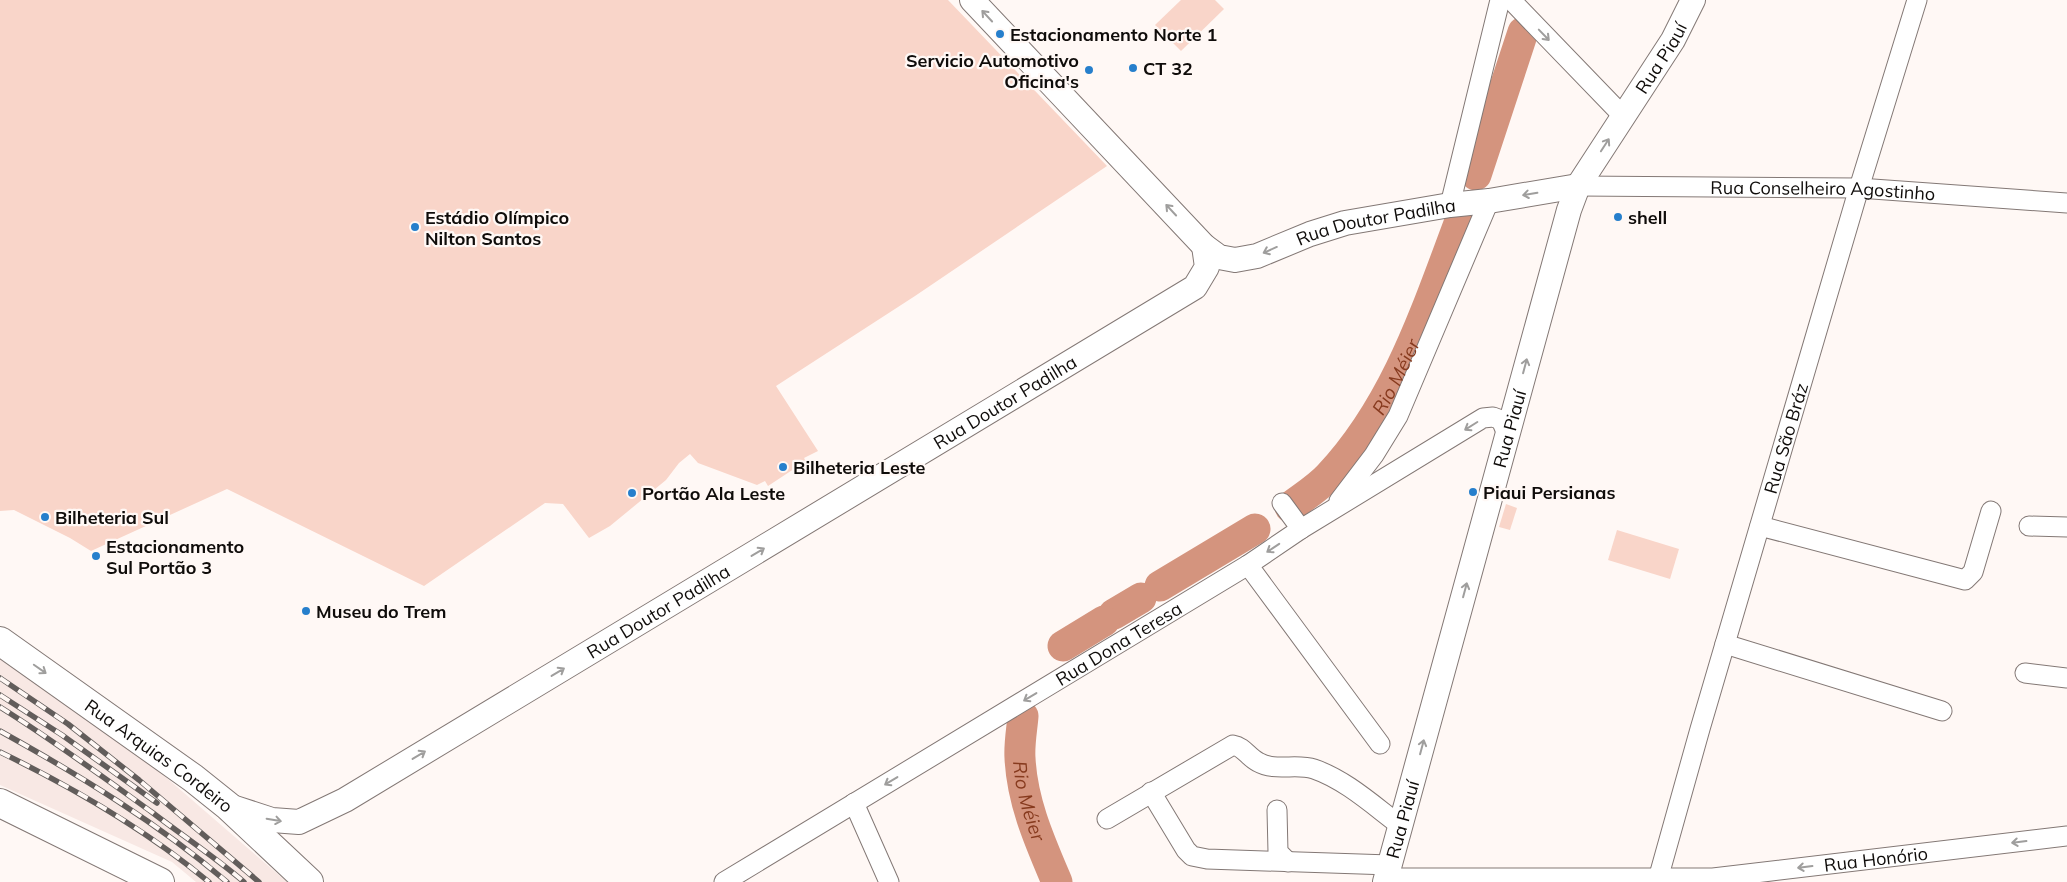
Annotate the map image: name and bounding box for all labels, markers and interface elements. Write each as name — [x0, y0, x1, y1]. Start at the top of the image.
one-way arrow — [981, 9, 993, 22]
street label: Rua Piauí — [1630, 17, 1692, 98]
place label: Estacionamento Norte 1 — [1010, 23, 1217, 46]
marker: Estacionamento Norte 1 — [994, 28, 1006, 40]
one-way arrow — [1538, 29, 1551, 41]
place label: Servicio Automotivo Oficina's — [906, 49, 1079, 93]
place label: CT 32 — [1143, 57, 1193, 80]
marker: CT 32 — [1127, 62, 1139, 74]
marker: Servicio Automotivo Oficina's — [1083, 64, 1095, 76]
one-way arrow — [1600, 139, 1610, 153]
street label: Rua Conselheiro Agostinho — [1710, 175, 1936, 205]
one-way arrow — [1522, 190, 1538, 200]
street label: Rua Doutor Padilha — [1292, 193, 1457, 250]
one-way arrow — [1165, 204, 1177, 217]
place label: Estádio Olímpico Nilton Santos — [425, 206, 569, 250]
place label: shell — [1628, 206, 1667, 229]
marker: shell — [1612, 211, 1624, 223]
marker: Estádio Olímpico Nilton Santos — [409, 221, 421, 233]
one-way arrow — [1263, 246, 1278, 256]
water label: Rio Méier — [1366, 334, 1425, 419]
street label: Rua Doutor Padilha — [929, 350, 1081, 454]
one-way arrow — [1521, 358, 1531, 374]
street label: Rua São Bráz — [1758, 380, 1813, 496]
street label: Rua Piauí — [1487, 385, 1531, 470]
one-way arrow — [1464, 421, 1478, 431]
place label: Bilheteria Leste — [793, 456, 925, 479]
marker: Bilheteria Leste — [777, 461, 789, 473]
place label: Piaui Persianas — [1483, 481, 1616, 504]
place label: Portão Ala Leste — [642, 482, 785, 505]
marker: Piaui Persianas — [1467, 486, 1479, 498]
marker: Portão Ala Leste — [626, 487, 638, 499]
place label: Bilheteria Sul — [55, 506, 169, 529]
marker: Bilheteria Sul — [39, 511, 51, 523]
place label: Estacionamento Sul Portão 3 — [106, 535, 244, 579]
one-way arrow — [1266, 543, 1280, 553]
one-way arrow — [750, 547, 764, 557]
marker: Estacionamento Sul Portão 3 — [90, 550, 102, 562]
street label: Rua Doutor Padilha — [582, 559, 734, 663]
one-way arrow — [1461, 582, 1470, 598]
street label: Rua Dona Teresa — [1051, 596, 1186, 690]
place label: Museu do Trem — [316, 600, 446, 623]
marker: Museu do Trem — [300, 605, 312, 617]
one-way arrow — [33, 664, 47, 674]
one-way arrow — [551, 666, 565, 676]
one-way arrow — [1023, 692, 1037, 702]
street label: Rua Arquias Cordeiro — [81, 694, 238, 817]
one-way arrow — [1418, 739, 1428, 755]
one-way arrow — [411, 750, 425, 760]
water label: Rio Méier — [1008, 760, 1051, 845]
one-way arrow — [884, 776, 898, 786]
street label: Rua Piauí — [1381, 776, 1424, 861]
one-way arrow — [266, 815, 282, 825]
one-way arrow — [2011, 837, 2027, 847]
street label: Rua Honório — [1823, 841, 1929, 876]
one-way arrow — [1797, 862, 1813, 872]

